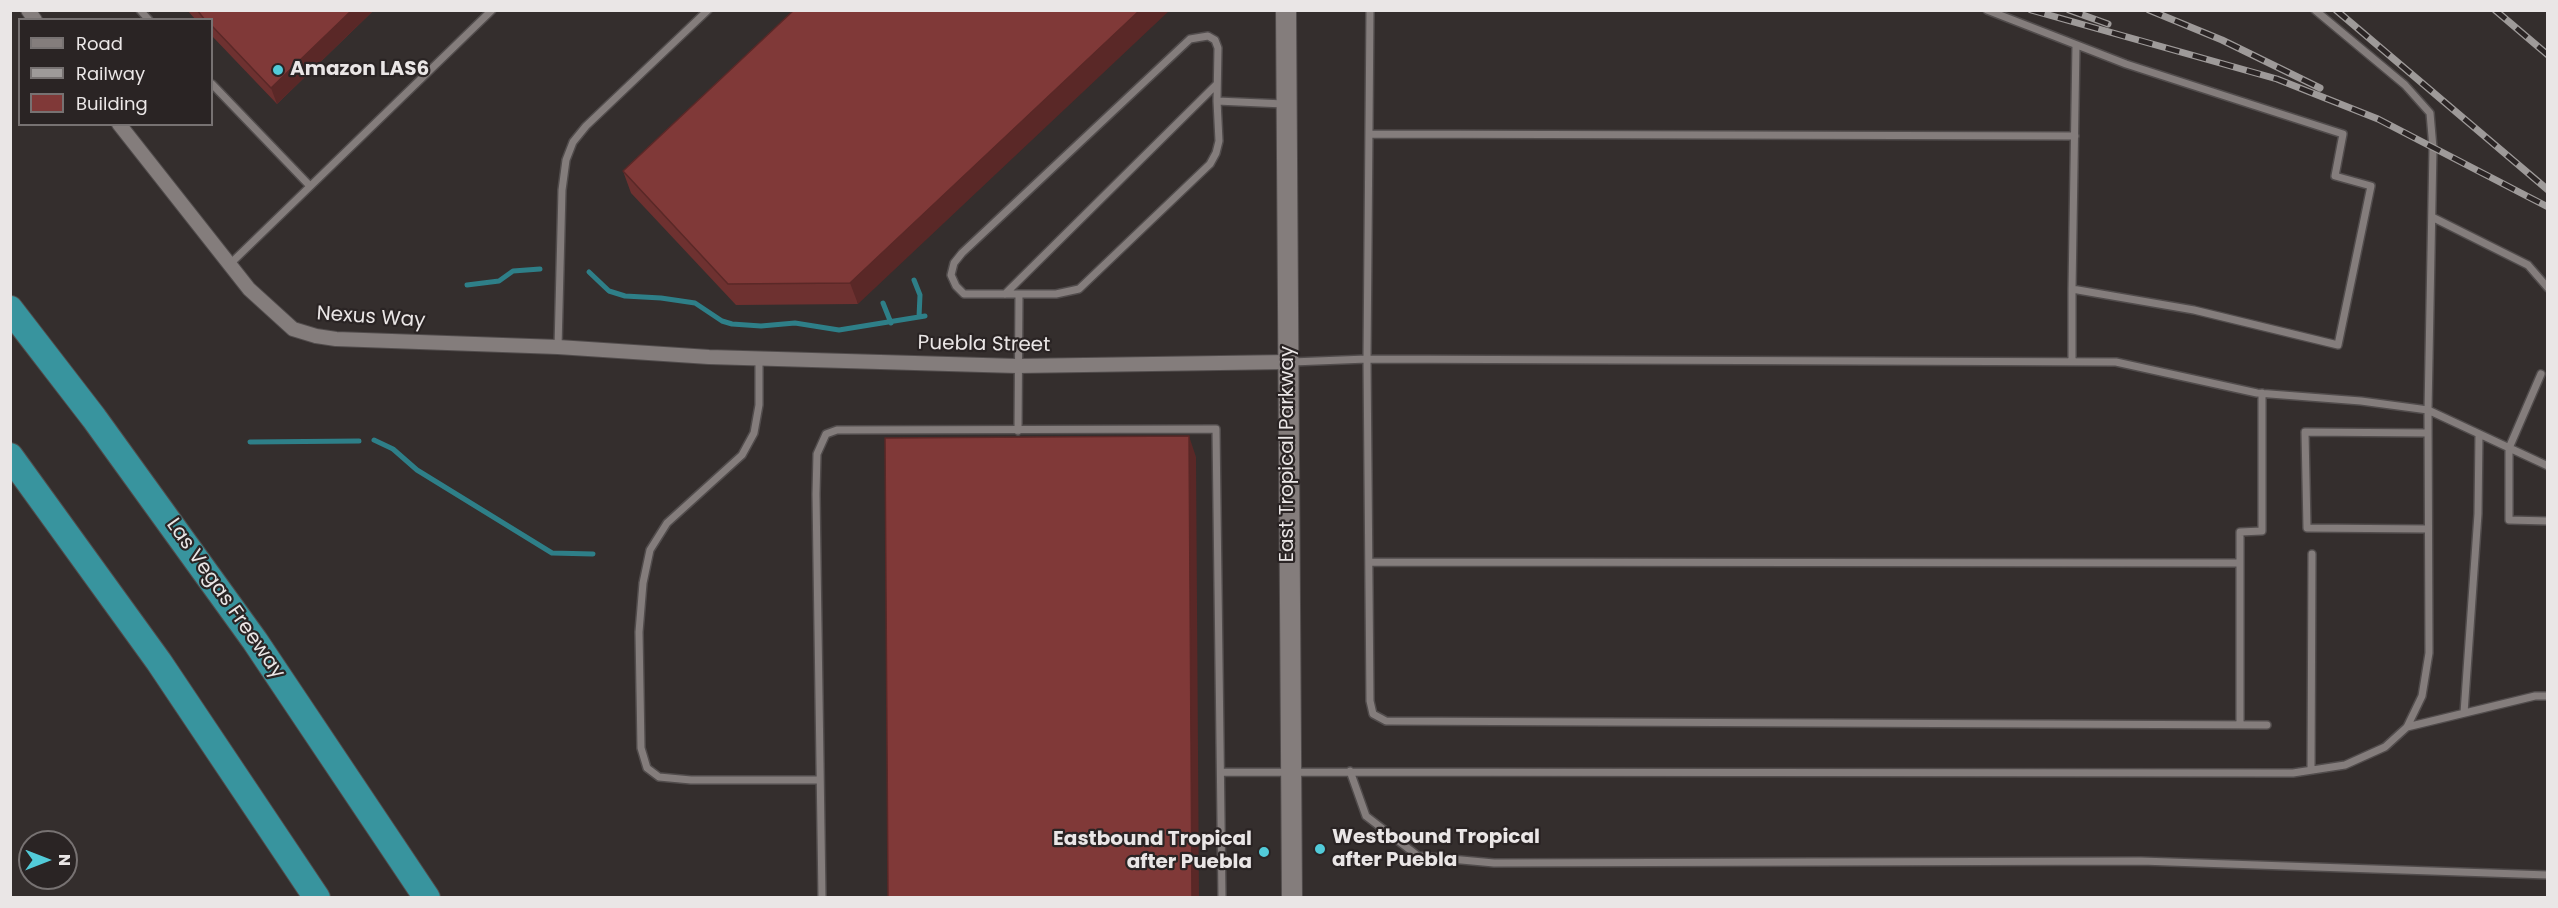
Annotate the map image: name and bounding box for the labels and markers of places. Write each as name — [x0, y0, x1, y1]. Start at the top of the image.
place label: Amazon LAS6 — [290, 58, 429, 82]
marker: Amazon LAS6 — [271, 63, 285, 77]
place label: Westbound Tropical after Puebla — [1332, 826, 1540, 873]
place label: Eastbound Tropical after Puebla — [1053, 828, 1252, 875]
marker: Westbound Tropical after Puebla — [1313, 842, 1327, 856]
marker: Eastbound Tropical after Puebla — [1257, 845, 1271, 859]

